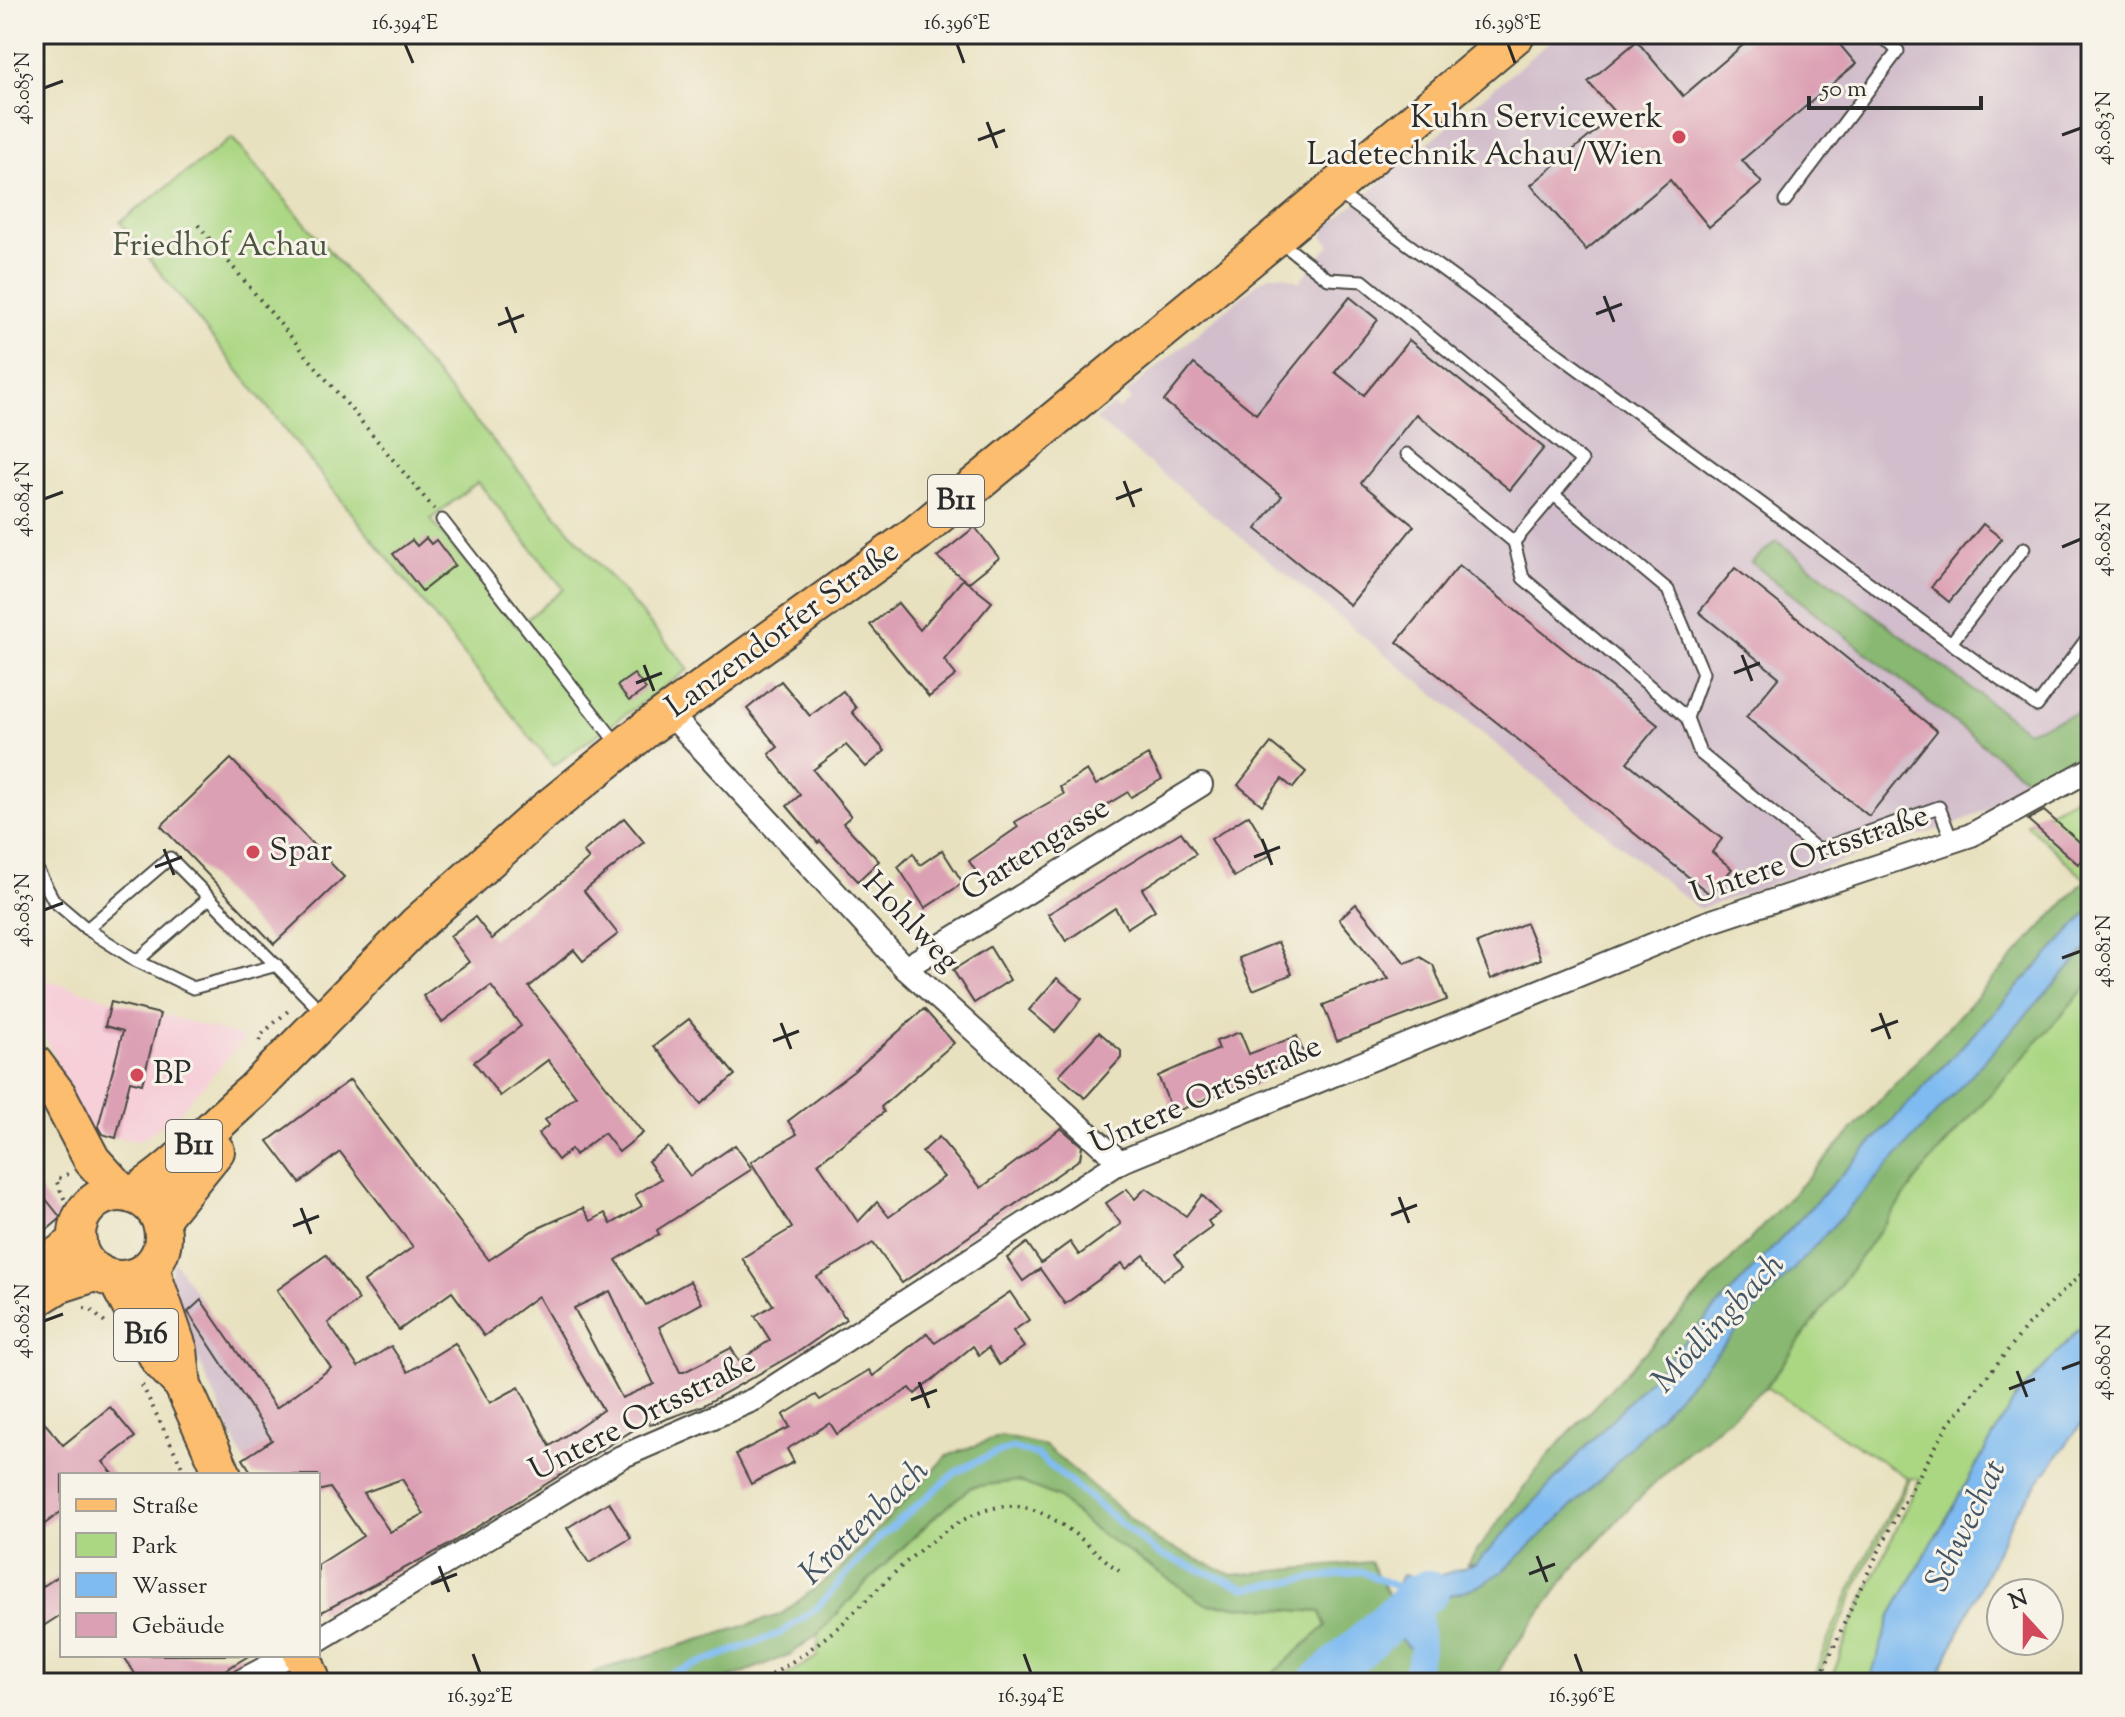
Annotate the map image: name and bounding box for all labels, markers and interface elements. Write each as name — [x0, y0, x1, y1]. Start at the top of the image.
text: 16.394°E — [372, 10, 438, 39]
text: 16.396°E — [924, 10, 990, 39]
text: 16.398°E — [1475, 10, 1541, 39]
text: 48.085°N — [10, 51, 39, 124]
scale bar — [1809, 60, 1981, 110]
text: 50 m — [1819, 73, 1867, 107]
text: 48.083°N — [2091, 91, 2120, 165]
place label: Kuhn Servicewerk Ladetechnik Achau/Wien — [1307, 96, 1663, 179]
marker: Kuhn Servicewerk Ladetechnik Achau/Wien — [1670, 128, 1688, 146]
park label: Friedhof Achau — [112, 224, 328, 270]
text: 48.084°N — [10, 461, 39, 537]
road number: B11 — [928, 475, 984, 527]
text: 48.082°N — [2091, 502, 2120, 576]
street label: Lanzendorfer Straße — [657, 530, 909, 730]
street label: Gartengasse — [953, 786, 1119, 914]
street label: Untere Ortsstraße — [1685, 794, 1935, 918]
place label: Spar — [269, 829, 332, 875]
marker: Spar — [244, 843, 262, 861]
street label: Hohlweg — [851, 863, 969, 983]
text: 48.083°N — [10, 873, 39, 947]
text: 48.081°N — [2091, 915, 2120, 987]
street label: Untere Ortsstraße — [1083, 1024, 1329, 1168]
place label: BP — [153, 1052, 191, 1098]
marker: BP — [128, 1066, 146, 1084]
road number: B11 — [166, 1120, 222, 1172]
water label: Mödlingbach — [1641, 1243, 1797, 1405]
text: 48.082°N — [10, 1284, 39, 1358]
road number: B16 — [114, 1309, 178, 1361]
text: 48.080°N — [2091, 1324, 2120, 1400]
street label: Untere Ortsstraße — [522, 1340, 764, 1494]
water label: Krottenbach — [789, 1448, 941, 1598]
water label: Schwechat — [1914, 1452, 2020, 1600]
legend — [60, 1473, 320, 1657]
text: Straße — [132, 1490, 198, 1524]
text: Park — [132, 1530, 178, 1564]
text: Wasser — [132, 1570, 207, 1604]
north arrow — [1985, 1577, 2065, 1657]
text: N — [2005, 1583, 2033, 1619]
text: Gebäude — [132, 1610, 225, 1644]
text: 16.392°E — [447, 1683, 513, 1712]
text: 16.394°E — [998, 1683, 1064, 1712]
text: 16.396°E — [1549, 1683, 1615, 1712]

